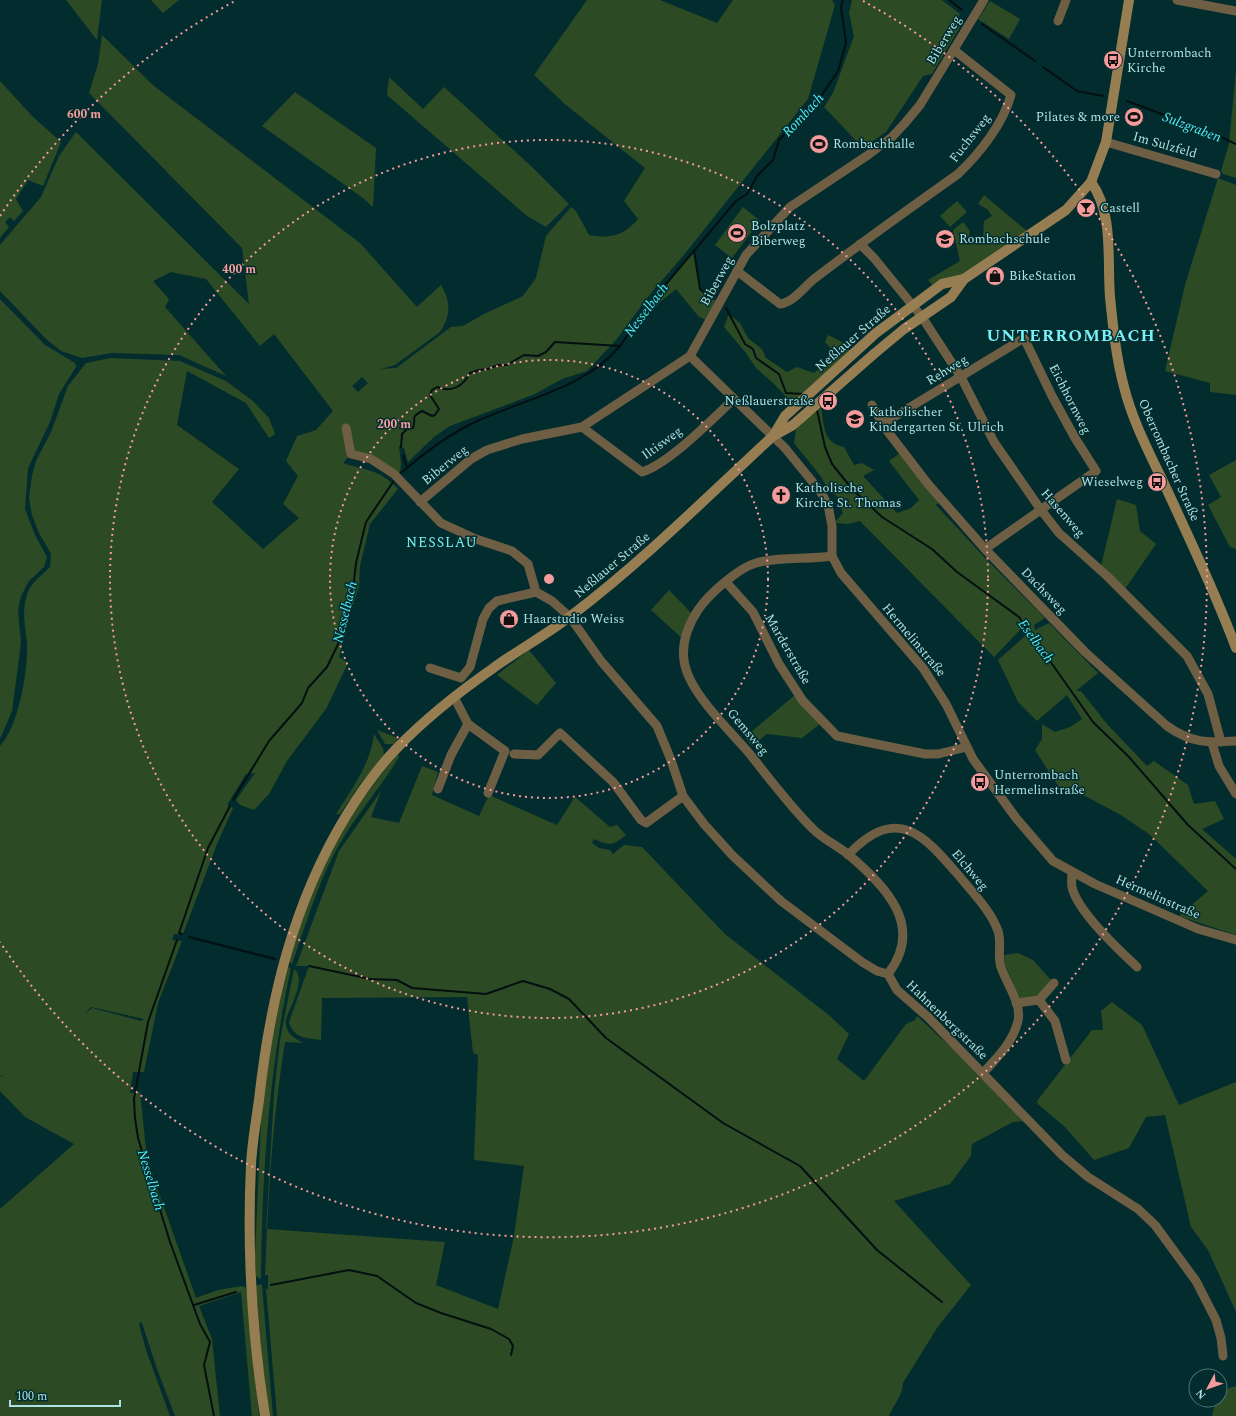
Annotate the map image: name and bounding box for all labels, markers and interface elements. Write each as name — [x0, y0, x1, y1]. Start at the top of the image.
street label: Biberweg — [921, 11, 967, 69]
place label: Unterrombach Kirche — [1127, 43, 1212, 78]
bus stop icon: Unterrombach Kirche — [1102, 49, 1124, 71]
water label: Rombach — [777, 88, 829, 142]
text: 600 m — [67, 105, 101, 124]
sports icon: Pilates & more — [1123, 106, 1145, 128]
water label: Sulzgraben — [1160, 106, 1225, 148]
place label: Pilates & more — [1036, 107, 1120, 127]
street label: Fuchsweg — [944, 109, 996, 167]
street label: Im Sulzfeld — [1131, 126, 1199, 164]
sports icon: Rombachhalle — [808, 133, 830, 155]
place label: Rombachhalle — [833, 134, 915, 154]
bar icon: Castell — [1075, 197, 1097, 219]
place label: Castell — [1100, 198, 1140, 218]
place label: Bolzplatz Biberweg — [751, 216, 806, 251]
sports icon: Bolzplatz Biberweg — [726, 222, 748, 244]
school or university icon: Rombachschule — [934, 228, 956, 250]
place label: Rombachschule — [959, 229, 1050, 249]
street label: Biberweg — [695, 252, 739, 310]
text: 400 m — [222, 260, 256, 279]
shop icon: BikeStation — [984, 265, 1006, 287]
place label: BikeStation — [1009, 266, 1077, 286]
water label: Nesselbach — [619, 279, 673, 341]
street label: Neßlauer Straße — [811, 300, 895, 376]
district label: UNTERROMBACH — [986, 323, 1156, 349]
street label: Rehweg — [922, 350, 972, 390]
street label: Eichhornweg — [1044, 360, 1096, 438]
bus stop icon: Neßlauerstraße — [817, 390, 839, 412]
place label: Neßlauerstraße — [725, 391, 814, 411]
street label: Oberrombacher Straße — [1133, 396, 1205, 524]
place label: Katholischer Kindergarten St. Ulrich — [869, 402, 1005, 437]
school or university icon: Katholischer Kindergarten St. Ulrich — [844, 408, 866, 430]
text: 200 m — [377, 415, 411, 434]
street label: Iltisweg — [637, 421, 687, 465]
street label: Biberweg — [417, 440, 473, 490]
bus stop icon: Wieselweg — [1146, 471, 1168, 493]
place label: Wieselweg — [1081, 472, 1143, 492]
place label: Katholische Kirche St. Thomas — [795, 478, 901, 513]
church icon: Katholische Kirche St. Thomas — [770, 484, 792, 506]
street label: Hasenweg — [1036, 484, 1090, 542]
street label: Neßlauer Straße — [569, 527, 655, 603]
district label: NESSLAU — [406, 532, 478, 553]
street label: Dachsweg — [1016, 563, 1072, 619]
centre of rings — [542, 572, 556, 586]
water label: Nesselbach — [327, 579, 363, 645]
street label: Hermelinstraße — [877, 599, 951, 681]
shop icon: Haarstudio Weiss — [498, 608, 520, 630]
place label: Haarstudio Weiss — [523, 609, 624, 629]
street label: Marderstraße — [760, 610, 816, 688]
water label: Eselbach — [1013, 614, 1059, 668]
street label: Gemsweg — [722, 704, 774, 760]
place label: Unterrombach Hermelinstraße — [994, 765, 1085, 800]
bus stop icon: Unterrombach Hermelinstraße — [969, 771, 991, 793]
street label: Elchweg — [947, 845, 993, 895]
street label: Hermelinstraße — [1112, 869, 1204, 925]
street label: Hahnenbergstraße — [901, 975, 993, 1065]
water label: Nesselbach — [132, 1147, 170, 1213]
north arrow — [1188, 1368, 1228, 1408]
scale bar — [10, 1382, 120, 1408]
text: N — [1191, 1385, 1210, 1403]
text: 100 m — [16, 1387, 47, 1406]

